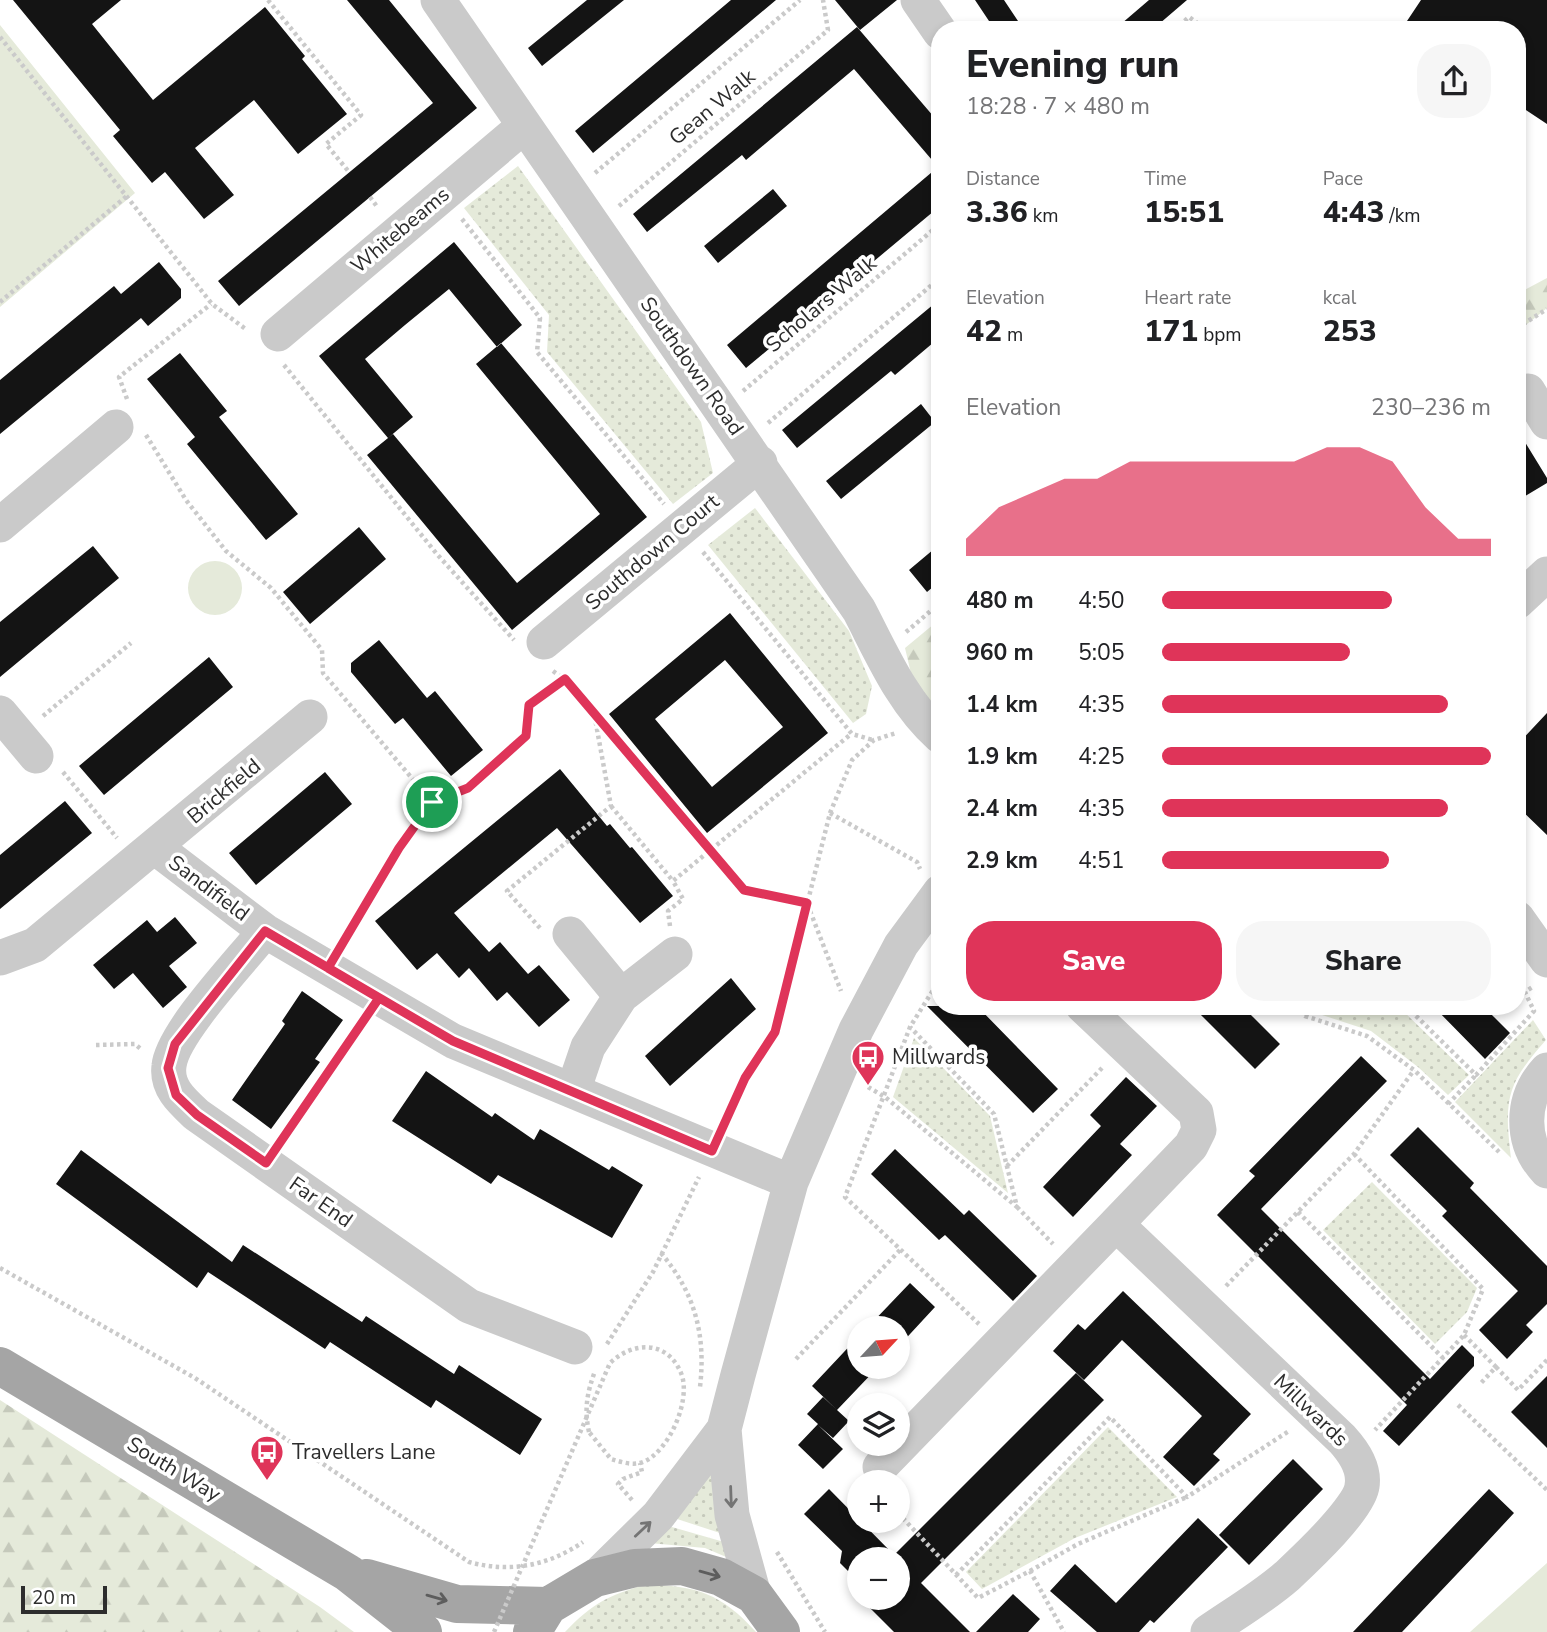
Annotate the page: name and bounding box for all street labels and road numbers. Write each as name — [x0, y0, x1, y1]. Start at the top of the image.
street label: Gean Walk — [663, 62, 761, 151]
street label: Whitebeams — [345, 180, 455, 280]
street label: Scholars Walk — [760, 249, 883, 359]
street label: Southdown Road — [634, 291, 750, 441]
street label: Southdown Court — [579, 487, 725, 616]
street label: Brickfield — [181, 752, 267, 830]
street label: Sandifield — [163, 848, 255, 928]
street label: Far End — [284, 1170, 358, 1234]
street label: Millwards — [1268, 1368, 1354, 1452]
street label: South Way — [122, 1430, 226, 1508]

